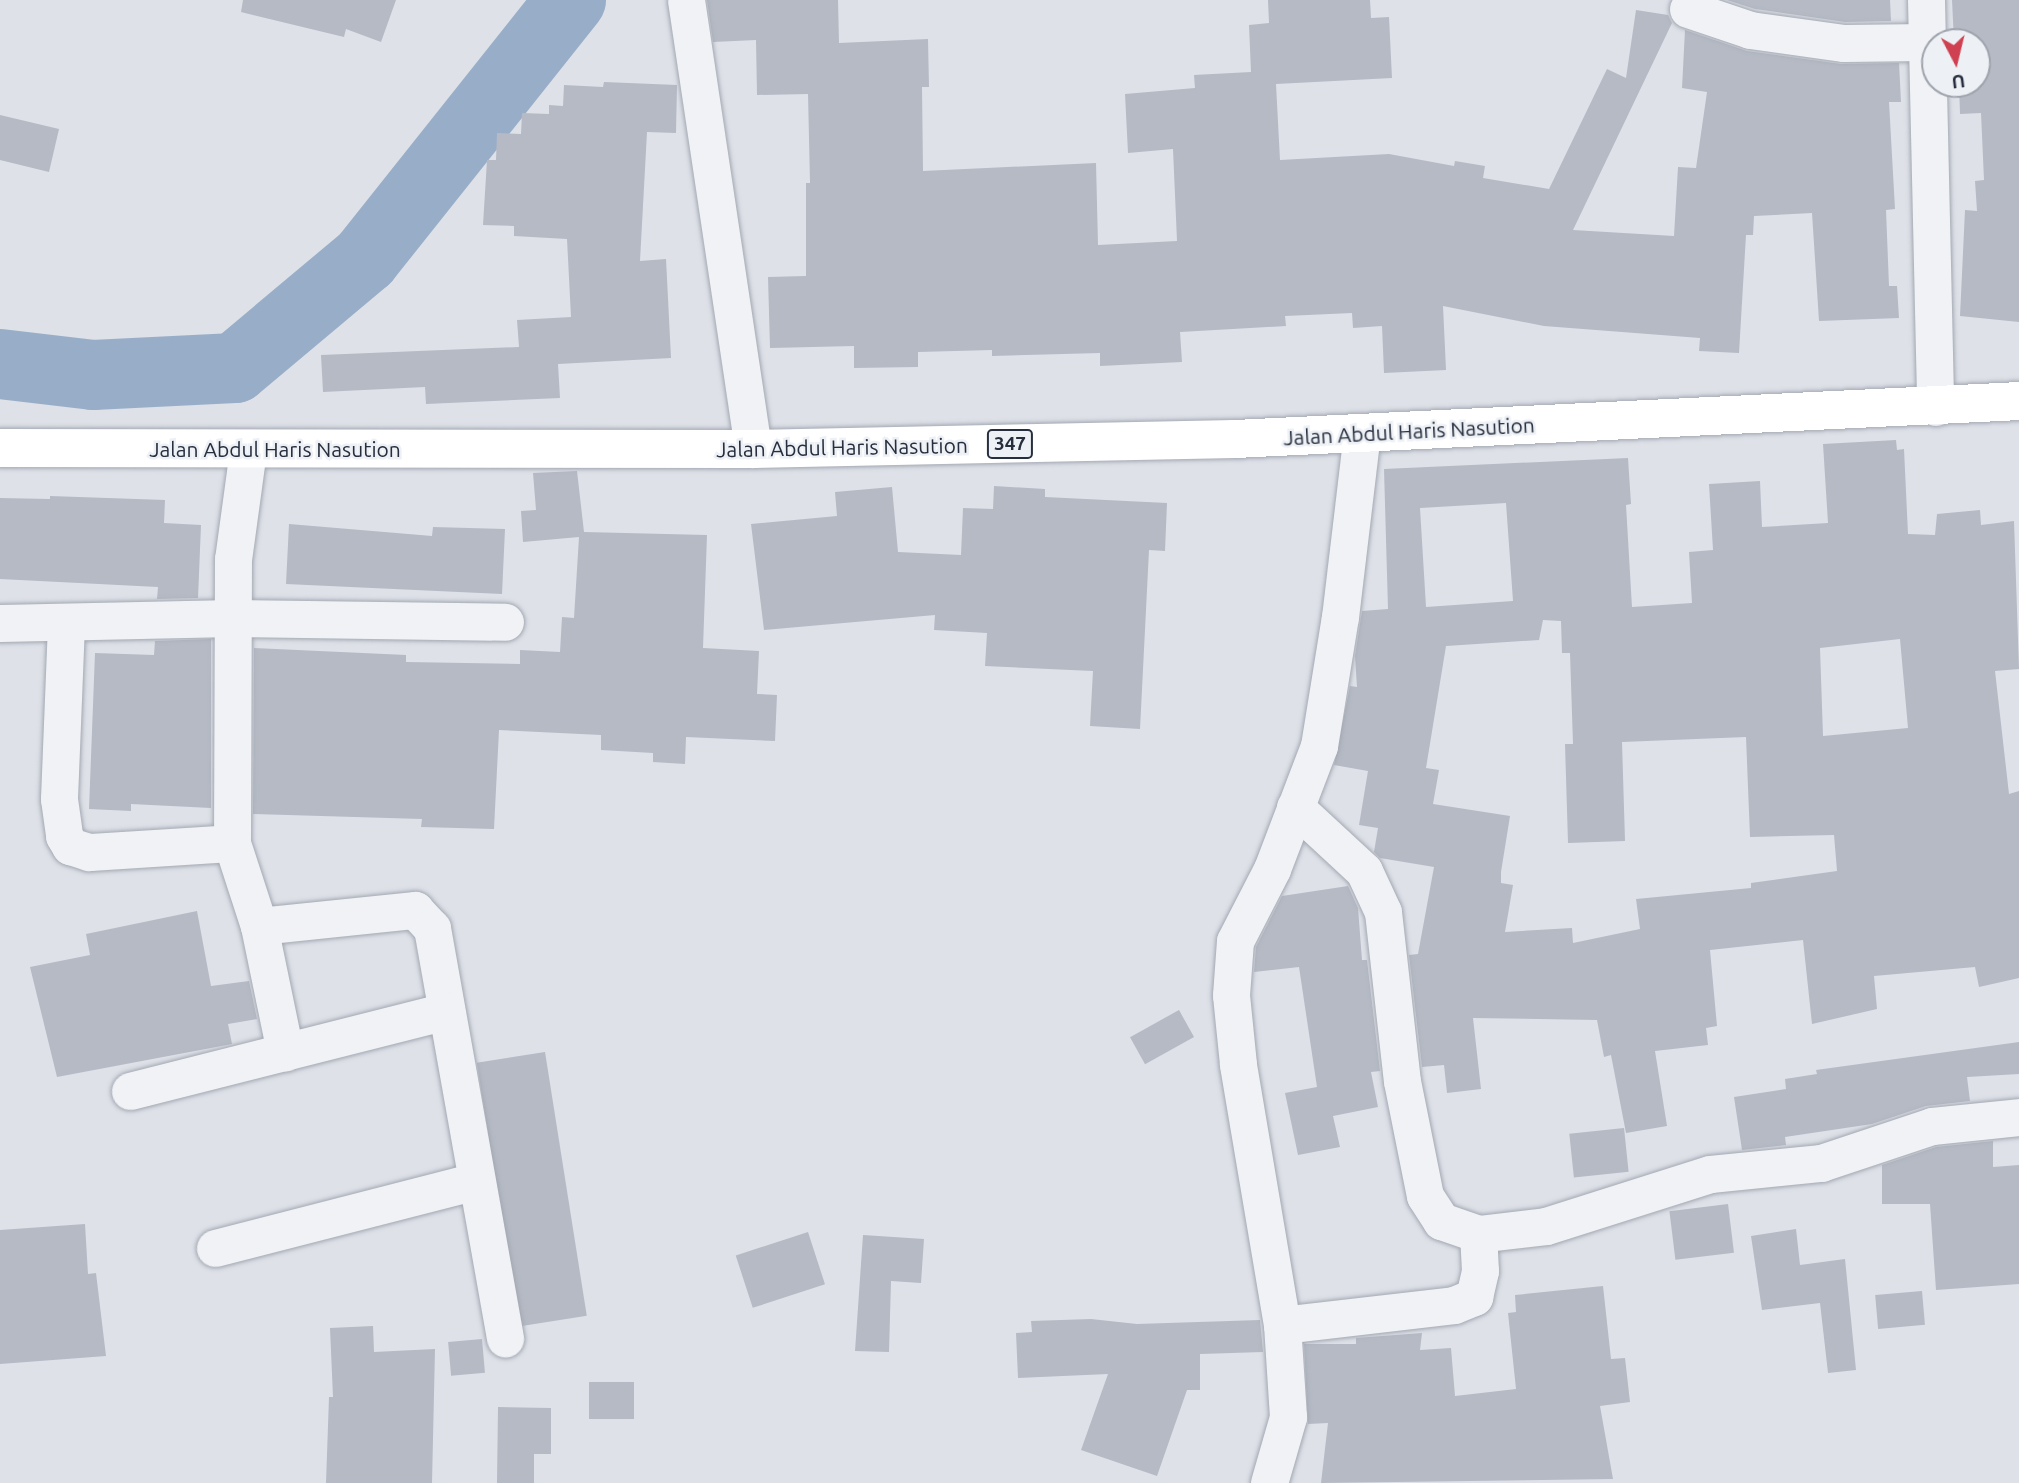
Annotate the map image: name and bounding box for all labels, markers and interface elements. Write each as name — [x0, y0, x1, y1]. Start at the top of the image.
north arrow — [1921, 28, 1991, 98]
text: U — [1950, 70, 1966, 94]
street label: Jalan Abdul Haris Nasution — [1283, 412, 1535, 450]
road number: 347 — [986, 428, 1034, 460]
street label: Jalan Abdul Haris Nasution — [716, 432, 968, 462]
street label: Jalan Abdul Haris Nasution — [149, 436, 401, 462]

